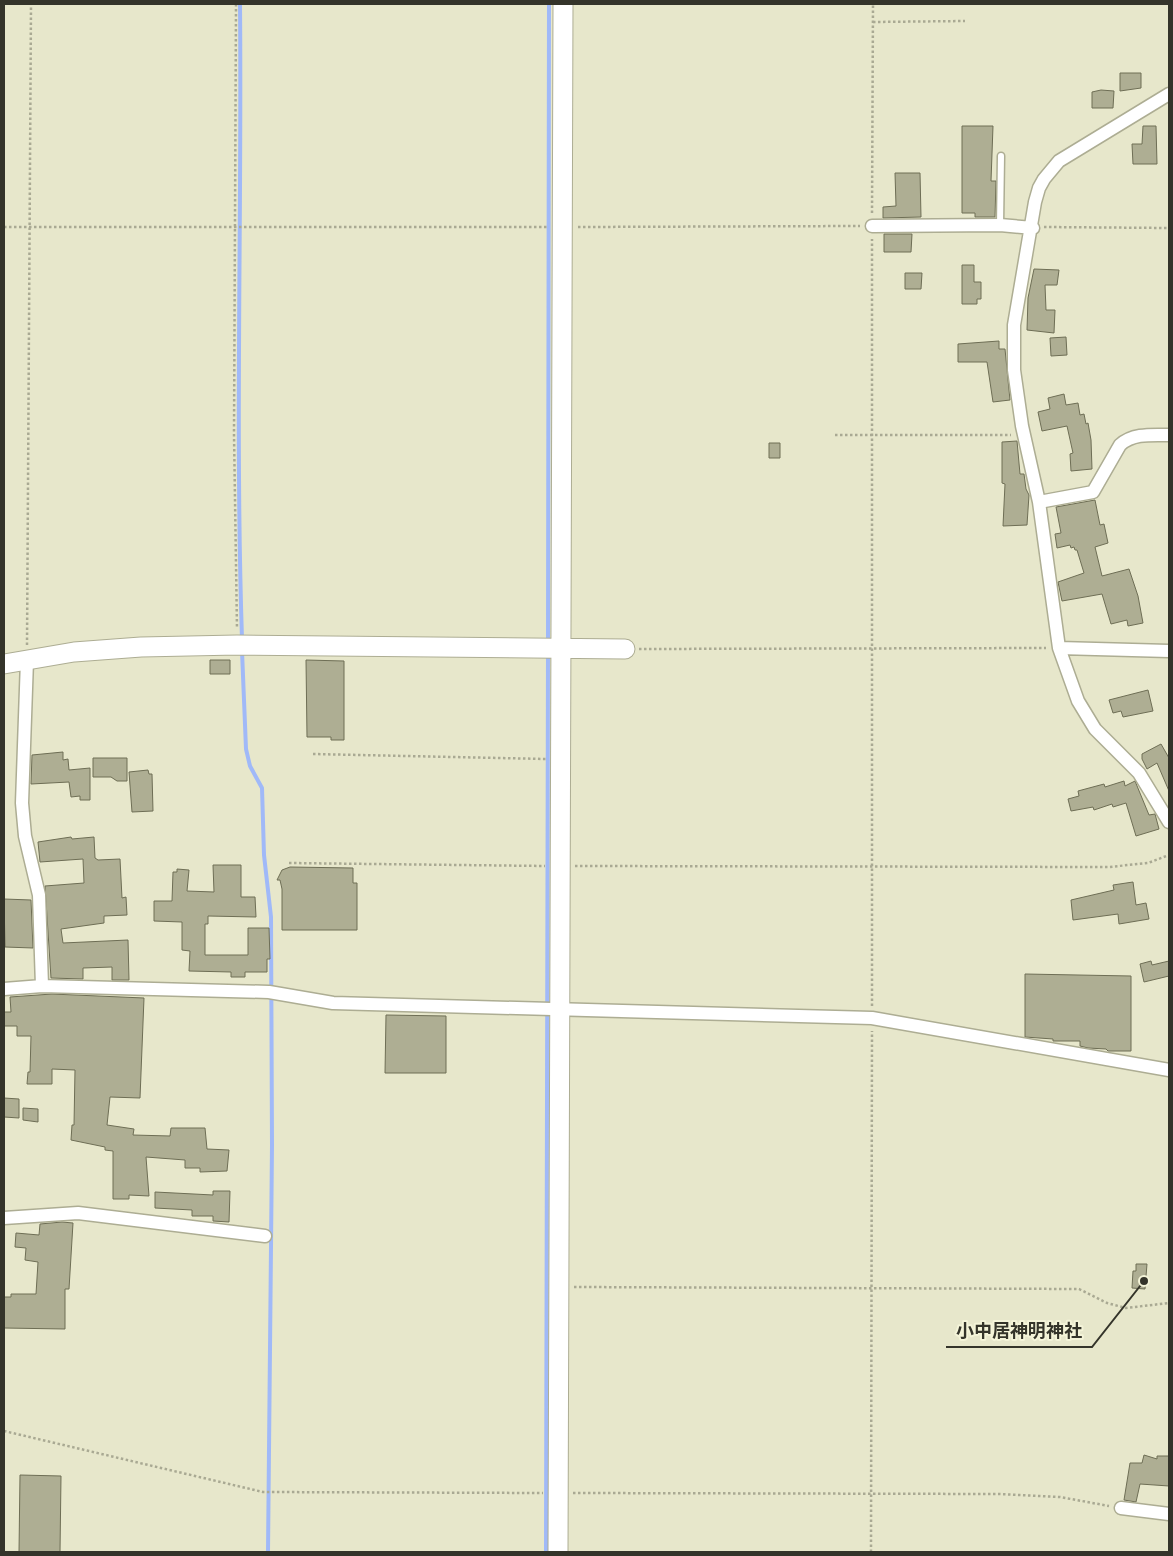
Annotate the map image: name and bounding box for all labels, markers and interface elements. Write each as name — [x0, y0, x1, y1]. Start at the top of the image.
callout: 小中居神明神社 — [946, 1314, 1092, 1347]
text: 小中居神明神社 — [956, 1319, 1082, 1341]

